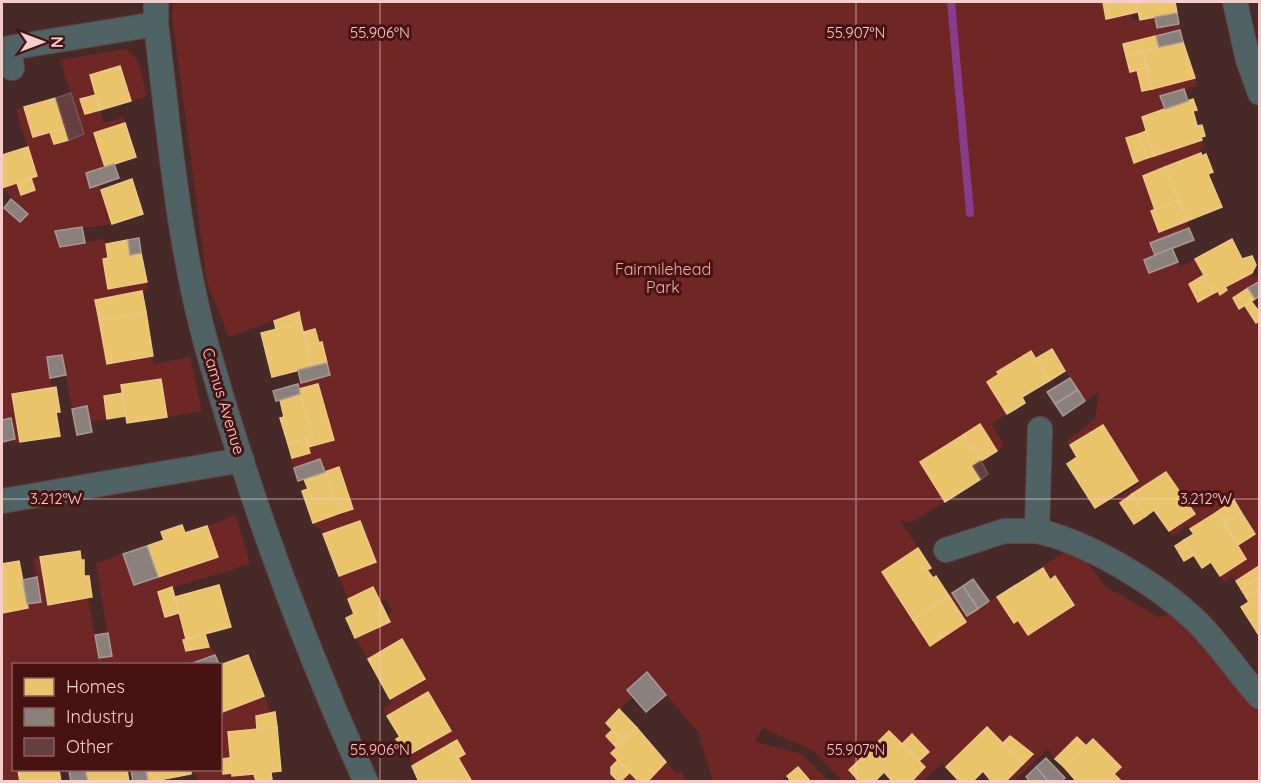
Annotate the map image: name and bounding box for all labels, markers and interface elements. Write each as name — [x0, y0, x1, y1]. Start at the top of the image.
north arrow — [12, 12, 72, 72]
text: 55.906°N — [350, 23, 410, 42]
text: 55.907°N — [827, 23, 885, 42]
text: N — [47, 36, 67, 48]
park label: Fairmilehead Park — [615, 259, 711, 297]
street label: Camus Avenue — [198, 345, 250, 457]
text: 3.212°W — [30, 489, 83, 508]
text: 3.212°W — [1180, 489, 1233, 508]
legend — [12, 663, 222, 771]
text: Homes — [66, 675, 125, 698]
text: Industry — [66, 705, 134, 728]
text: Other — [66, 735, 113, 758]
text: 55.906°N — [350, 740, 410, 759]
text: 55.907°N — [827, 740, 885, 759]

